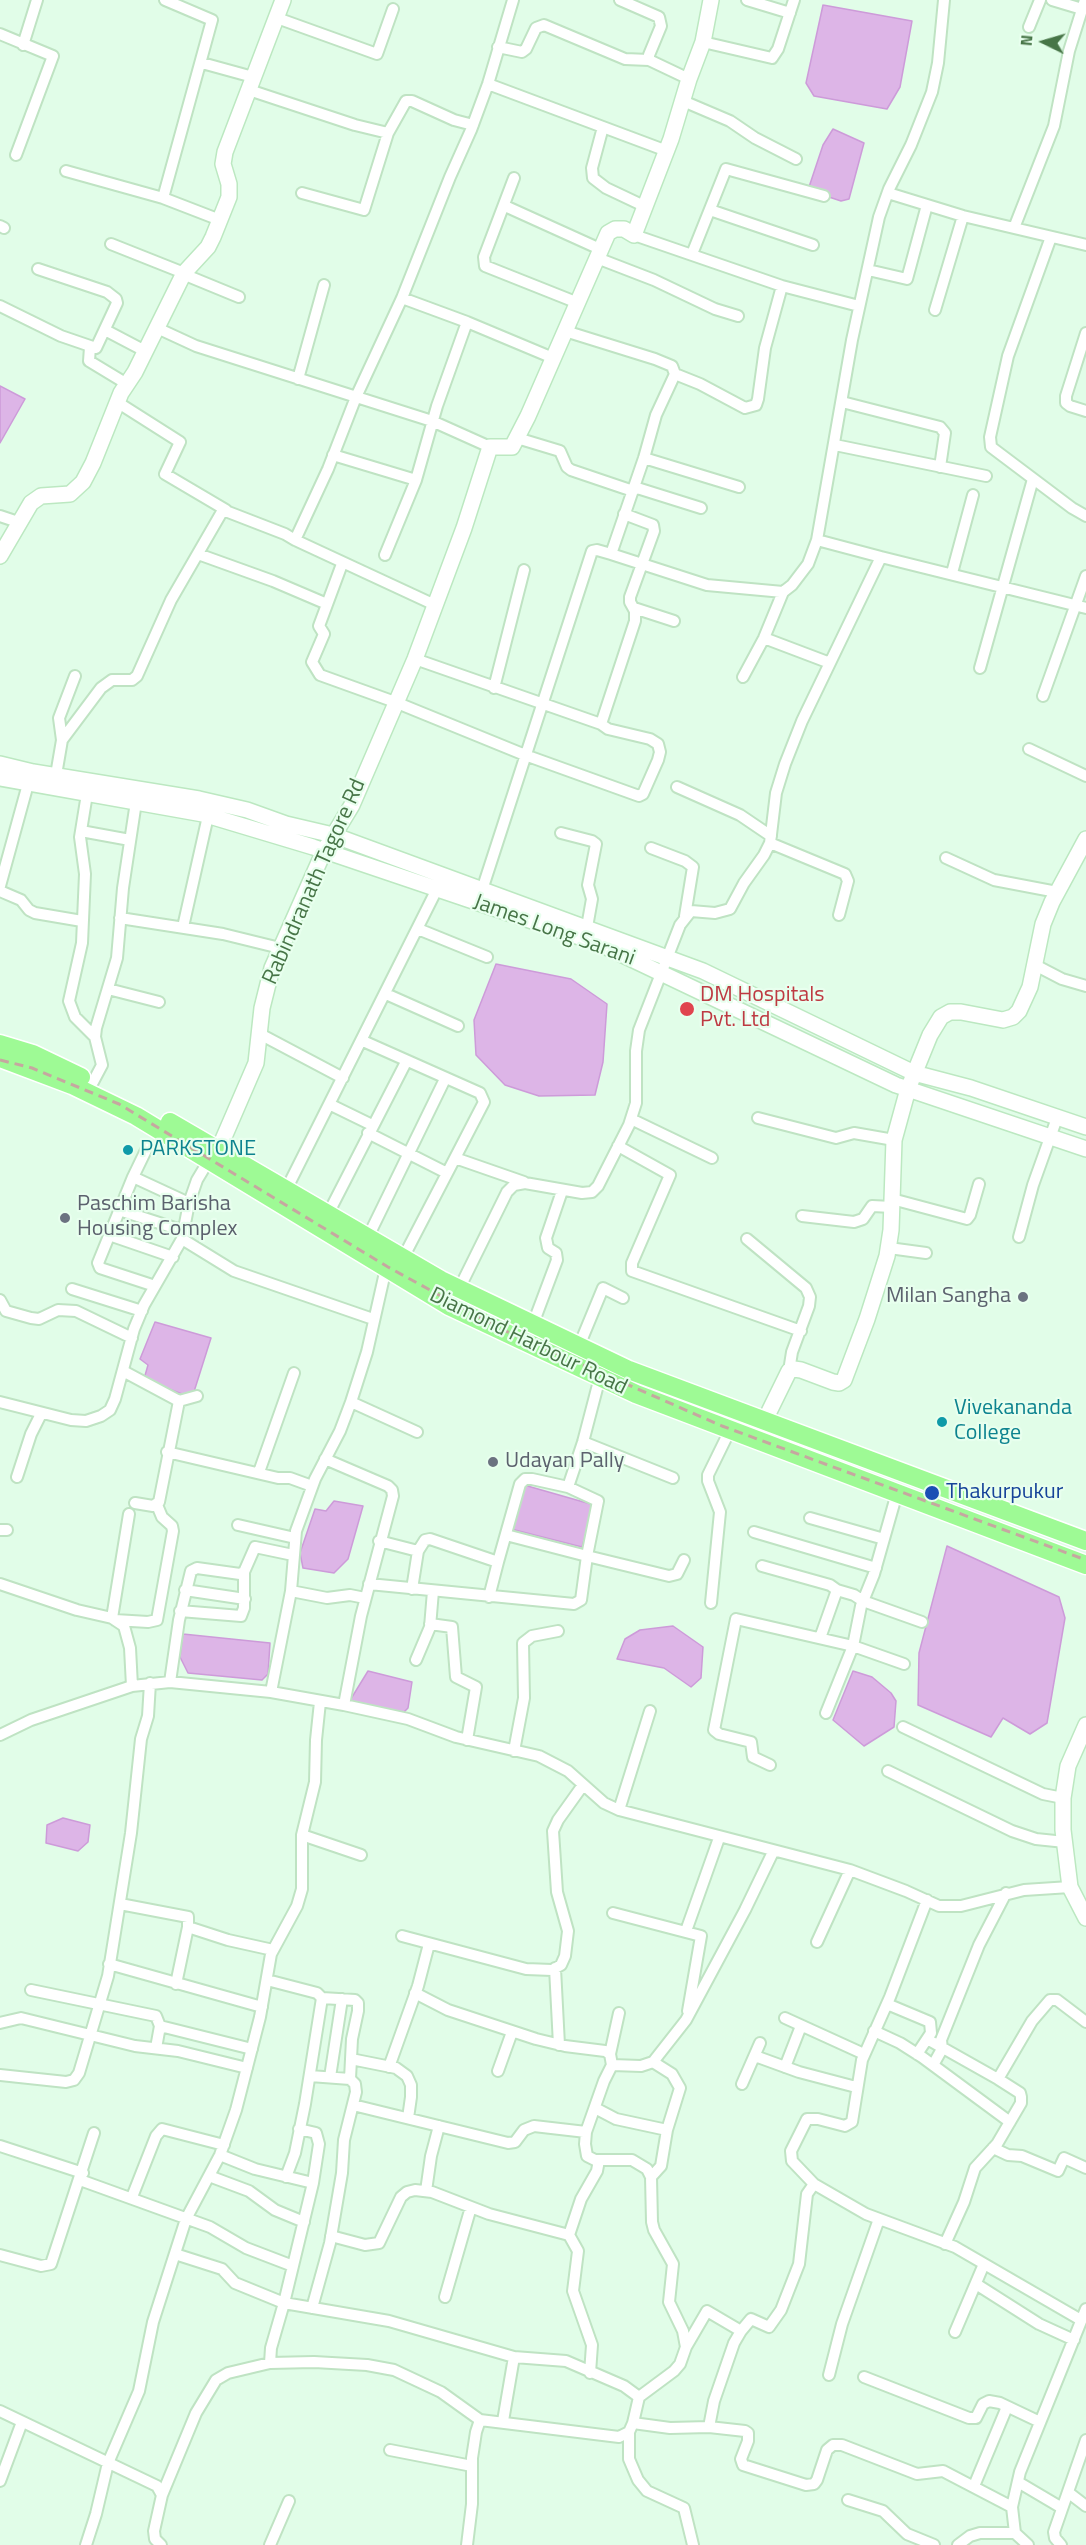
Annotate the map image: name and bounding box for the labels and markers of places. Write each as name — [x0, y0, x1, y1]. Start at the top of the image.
place label: DM Hospitals Pvt. Ltd — [700, 983, 825, 1034]
marker: DM Hospitals Pvt. Ltd — [678, 1000, 696, 1018]
place label: PARKSTONE — [140, 1137, 256, 1163]
marker: PARKSTONE — [121, 1143, 135, 1157]
place label: Paschim Barisha Housing Complex — [77, 1192, 237, 1244]
marker: Paschim Barisha Housing Complex — [58, 1211, 72, 1225]
place label: Milan Sangha — [886, 1284, 1011, 1310]
marker: Milan Sangha — [1016, 1290, 1030, 1304]
place label: Vivekananda College — [954, 1396, 1072, 1448]
marker: Vivekananda College — [935, 1415, 949, 1429]
place label: Udayan Pally — [505, 1449, 624, 1475]
marker: Udayan Pally — [486, 1455, 500, 1469]
place label: Thakurpukur — [946, 1480, 1063, 1506]
marker: Thakurpukur — [923, 1484, 941, 1502]

